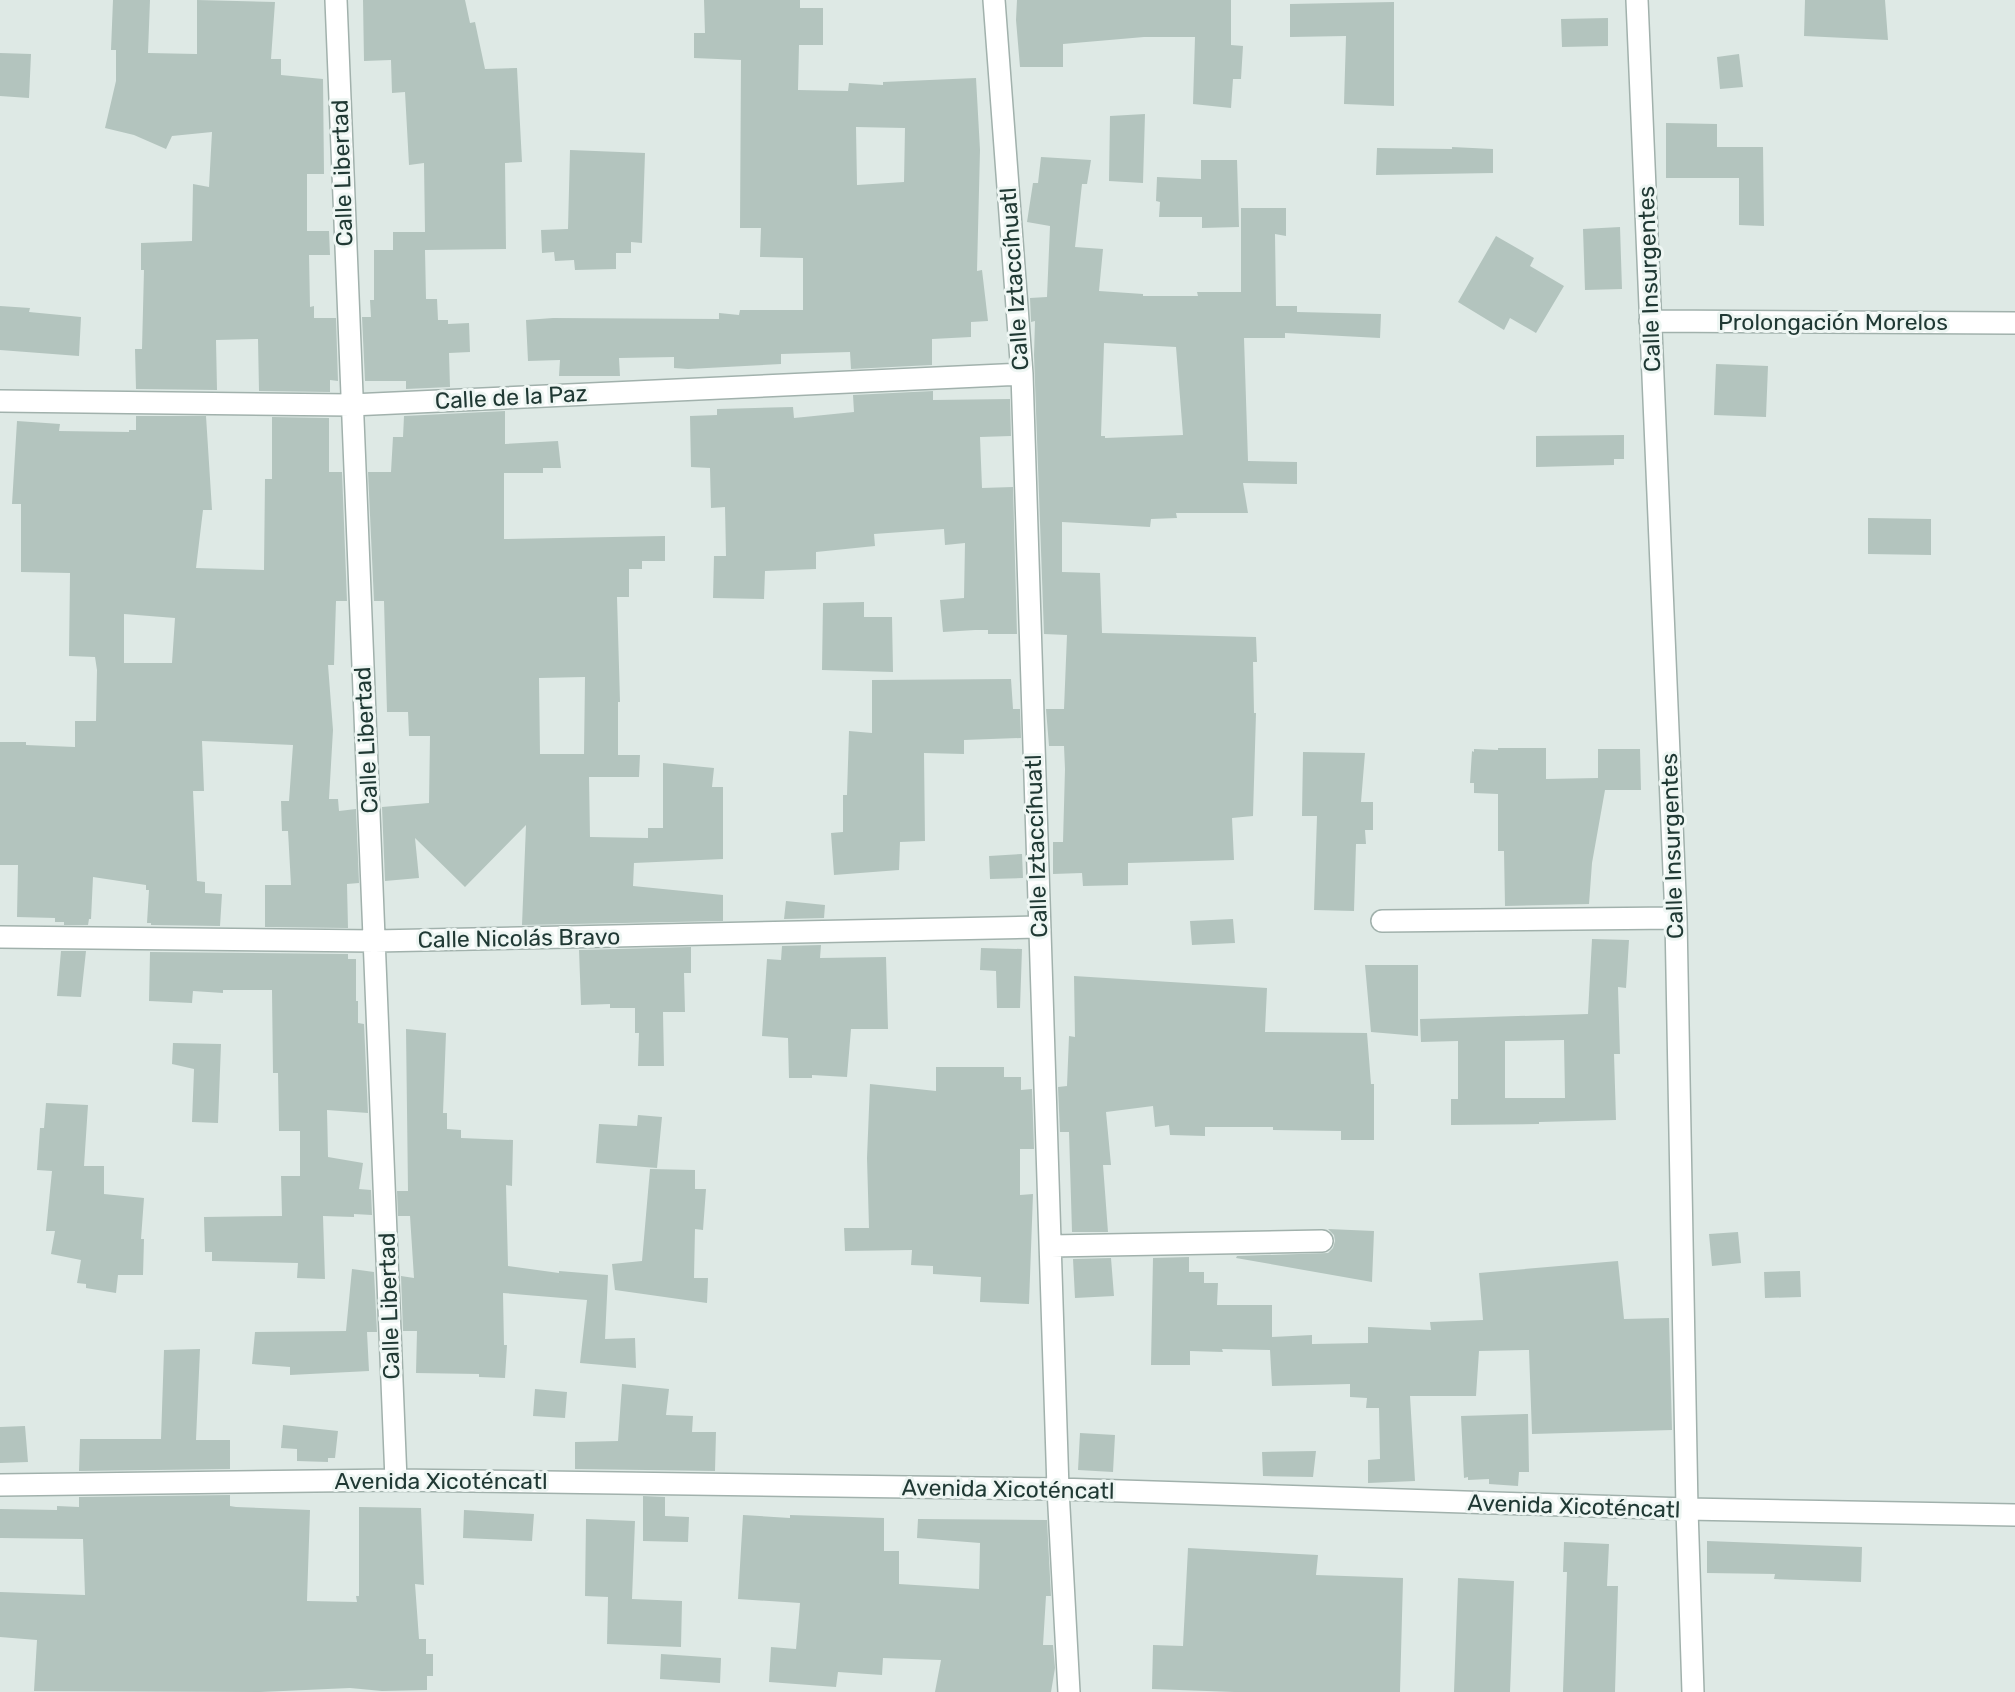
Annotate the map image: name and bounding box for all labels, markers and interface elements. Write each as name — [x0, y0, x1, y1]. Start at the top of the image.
street label: Calle Libertad — [325, 99, 359, 247]
street label: Calle Insurgentes — [1632, 186, 1666, 372]
street label: Calle Iztaccíhuatl — [994, 187, 1034, 371]
street label: Prolongación Morelos — [1718, 308, 1948, 336]
street label: Calle de la Paz — [434, 379, 588, 415]
street label: Calle Libertad — [348, 666, 384, 814]
street label: Calle Insurgentes — [1655, 753, 1689, 939]
street label: Calle Iztaccíhuatl — [1019, 754, 1053, 938]
street label: Calle Nicolás Bravo — [417, 922, 621, 954]
street label: Calle Libertad — [372, 1232, 406, 1380]
street label: Avenida Xicoténcatl — [335, 1467, 548, 1495]
street label: Avenida Xicoténcatl — [901, 1473, 1115, 1505]
street label: Avenida Xicoténcatl — [1467, 1488, 1681, 1524]

